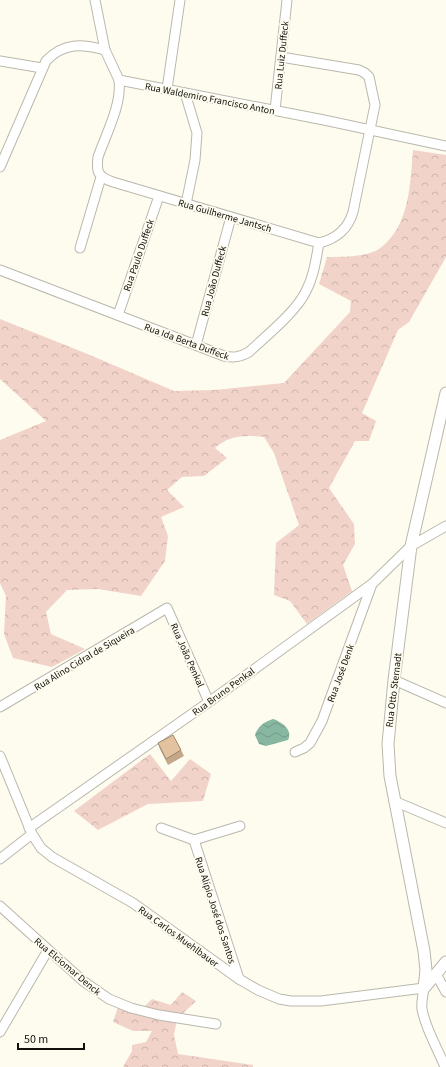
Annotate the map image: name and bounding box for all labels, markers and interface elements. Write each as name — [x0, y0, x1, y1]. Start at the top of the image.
street label: Rua Luiz Duffeck — [271, 20, 293, 90]
street label: Rua Waldemiro Francisco Anton — [144, 80, 276, 118]
street label: Rua Guilherme Jantsch — [176, 196, 273, 236]
street label: Rua Paulo Duffeck — [120, 217, 158, 293]
street label: Rua João Duffeck — [198, 244, 230, 318]
street label: Rua Ida Berta Duffeck — [142, 320, 231, 364]
street label: Rua João Penkal — [167, 621, 208, 690]
street label: Rua Alino Cidral de Siqueira — [32, 623, 137, 694]
street label: Rua José Denk — [324, 642, 358, 704]
street label: Rua Otto Sternadt — [382, 652, 406, 728]
street label: Rua Bruno Penkal — [189, 664, 258, 719]
street label: Rua Alípio José dos Santos — [191, 855, 239, 965]
street label: Rua Carlos Muehlbauer — [135, 903, 222, 971]
street label: Rua Elciomar Denck — [31, 935, 104, 999]
scale bar — [18, 1025, 84, 1051]
text: 50 m — [24, 1031, 48, 1048]

